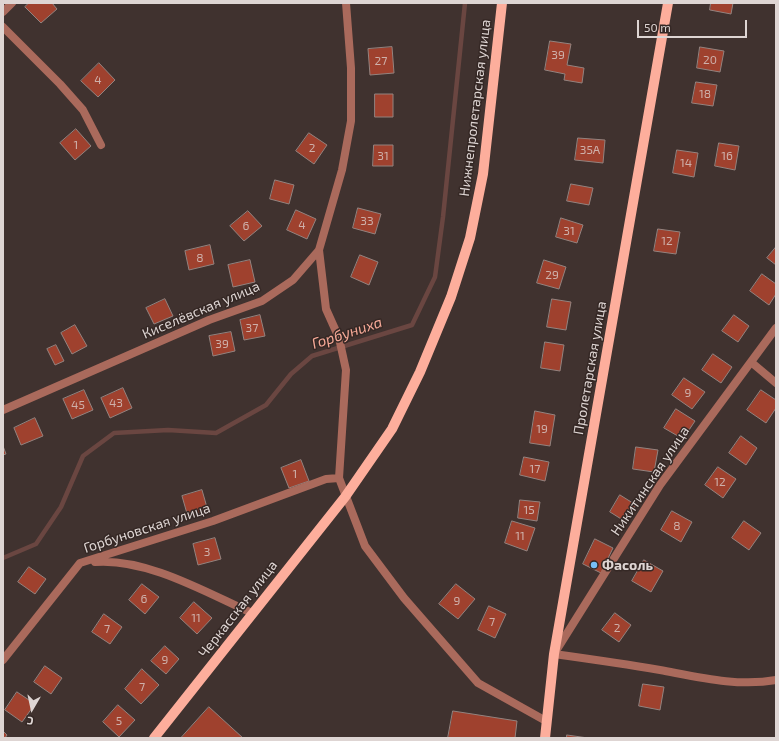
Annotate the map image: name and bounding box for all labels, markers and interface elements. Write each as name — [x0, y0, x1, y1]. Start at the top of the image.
scale bar — [639, 12, 749, 38]
street label: Нижнепролетарская улица — [456, 19, 494, 197]
text: 50 m — [644, 20, 671, 34]
house number: 39 — [551, 48, 565, 62]
house number: 20 — [703, 53, 717, 67]
house number: 27 — [375, 54, 387, 68]
house number: 4 — [94, 73, 102, 87]
house number: 18 — [699, 87, 711, 101]
house number: 1 — [74, 138, 78, 152]
house number: 2 — [309, 141, 315, 155]
house number: 35А — [580, 143, 600, 157]
house number: 31 — [377, 149, 389, 163]
house number: 16 — [721, 149, 733, 163]
house number: 14 — [680, 156, 692, 170]
house number: 33 — [360, 214, 374, 228]
house number: 4 — [298, 218, 306, 232]
house number: 6 — [243, 219, 249, 233]
house number: 31 — [563, 224, 575, 238]
house number: 12 — [661, 234, 673, 248]
house number: 8 — [196, 251, 204, 265]
house number: 29 — [545, 268, 559, 282]
street label: Киселёвская улица — [140, 278, 262, 342]
street label: Пролетарская улица — [570, 300, 610, 436]
water label: Горбуниха — [309, 313, 385, 353]
house number: 37 — [246, 321, 258, 335]
house number: 39 — [215, 337, 229, 351]
house number: 9 — [685, 386, 691, 400]
house number: 43 — [109, 396, 123, 410]
house number: 45 — [71, 398, 85, 412]
house number: 19 — [536, 422, 548, 436]
street label: Никитинская улица — [607, 423, 693, 539]
house number: 17 — [530, 462, 540, 476]
house number: 1 — [293, 467, 297, 481]
house number: 12 — [714, 475, 726, 489]
street label: Горбуновская улица — [81, 500, 213, 556]
house number: 15 — [523, 503, 535, 517]
house number: 8 — [673, 519, 681, 533]
house number: 11 — [515, 529, 525, 543]
house number: 3 — [204, 545, 210, 559]
street label: Черкасская улица — [195, 557, 281, 661]
place label: Фасоль — [602, 557, 653, 573]
marker: Фасоль — [589, 560, 599, 570]
house number: 6 — [141, 592, 147, 606]
house number: 9 — [454, 594, 460, 608]
house number: 11 — [191, 611, 201, 625]
house number: 7 — [489, 615, 495, 629]
house number: 2 — [614, 621, 620, 635]
house number: 7 — [104, 622, 110, 636]
house number: 9 — [162, 653, 168, 667]
house number: 7 — [139, 680, 145, 694]
north arrow — [12, 689, 52, 729]
text: С — [26, 714, 34, 728]
house number: 5 — [116, 714, 122, 728]

